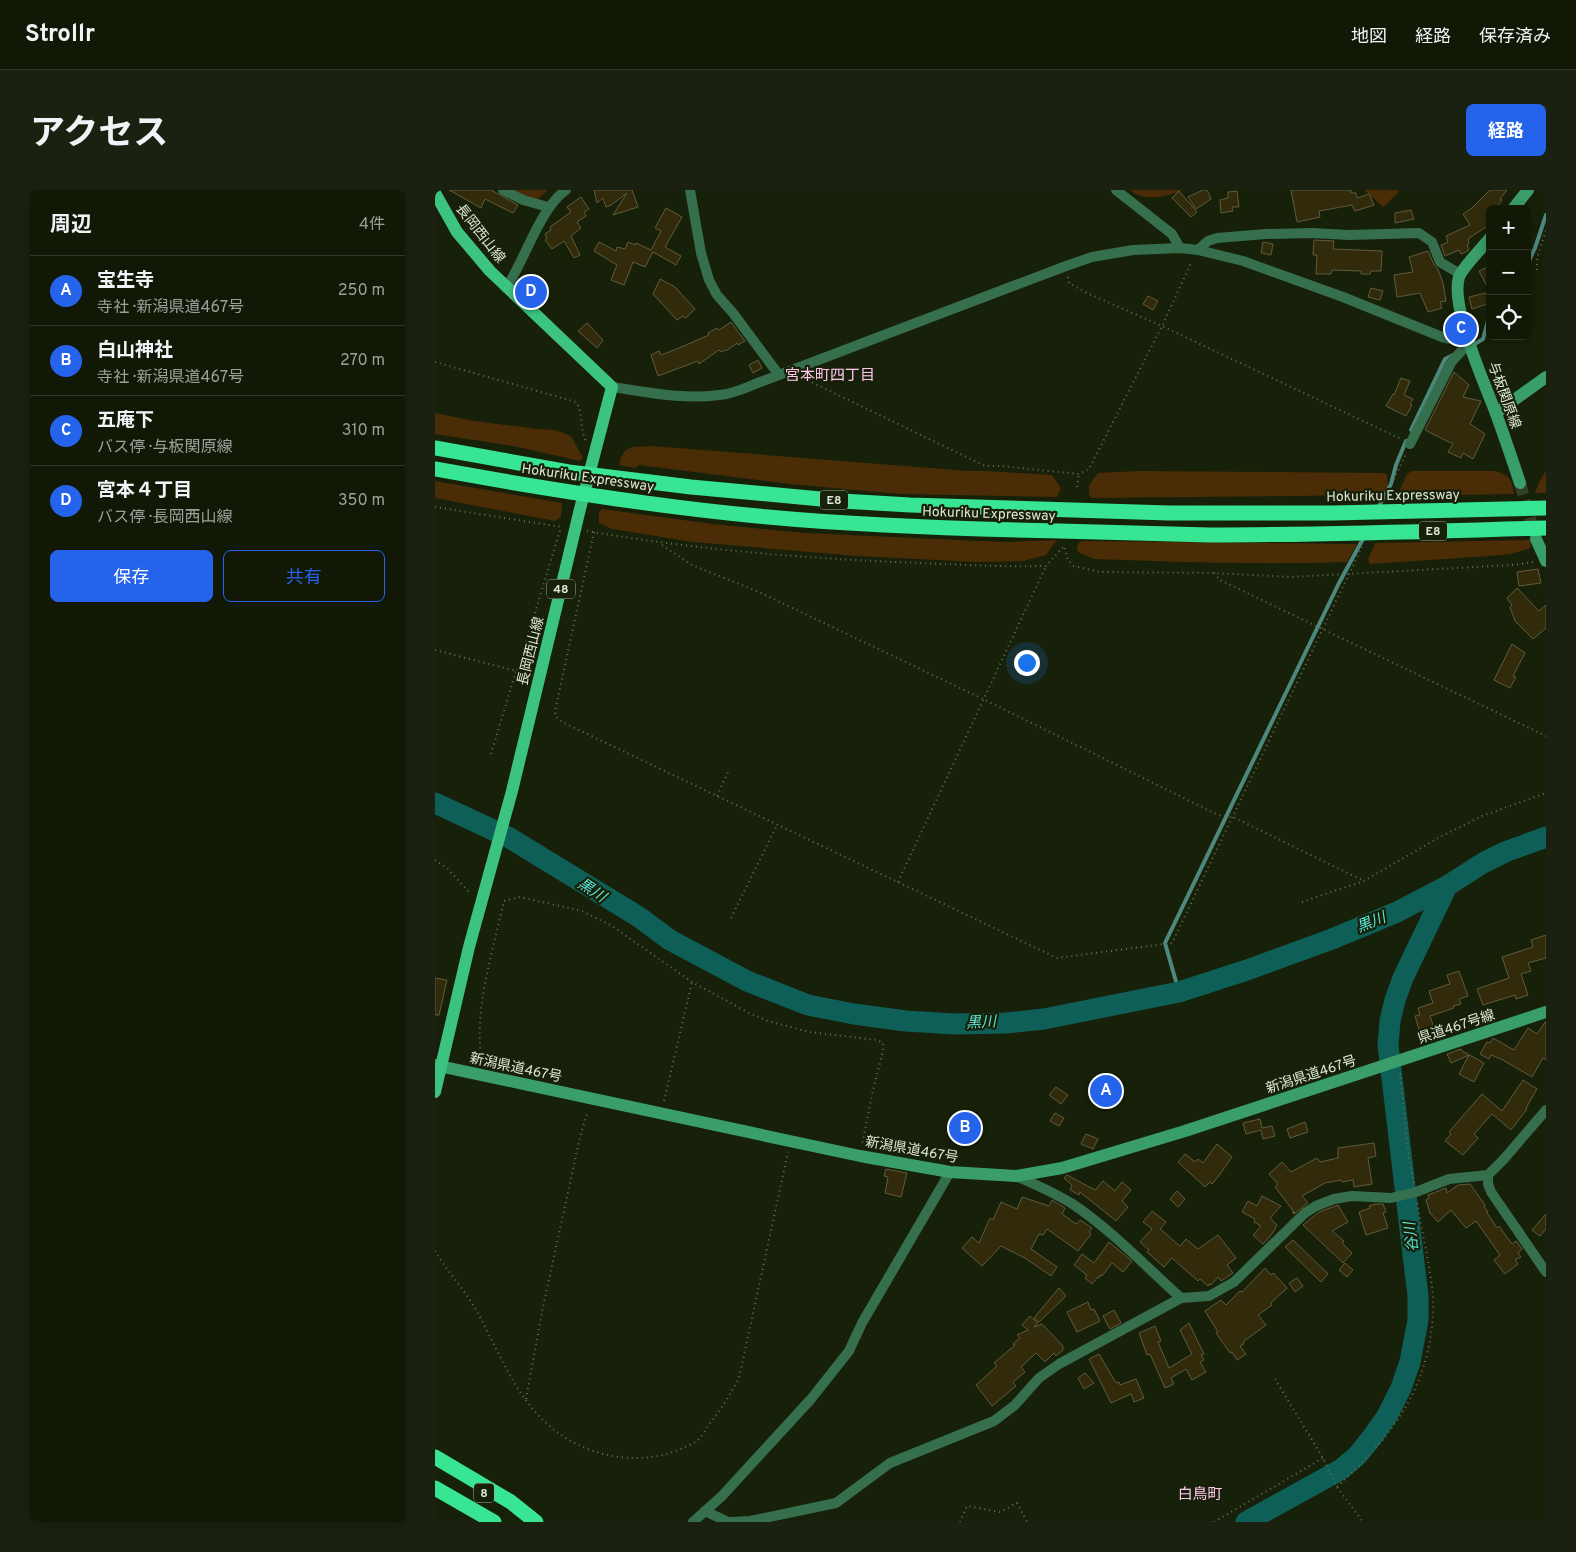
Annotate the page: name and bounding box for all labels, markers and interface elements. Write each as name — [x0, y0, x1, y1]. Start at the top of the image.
text: Strollr — [25, 20, 95, 50]
text: 地図 — [1351, 26, 1387, 49]
text: 経路 — [1415, 26, 1451, 49]
text: 保存済み — [1479, 26, 1551, 49]
button: 経路 — [1466, 104, 1546, 156]
text: アクセス — [30, 113, 168, 157]
street label: 長岡西山線 — [452, 201, 508, 267]
map controls — [1486, 205, 1531, 340]
button: + — [1486, 205, 1531, 250]
text: 周辺 — [50, 212, 92, 239]
text: 4件 — [359, 215, 385, 235]
button: − — [1486, 250, 1531, 295]
text: 宝生寺 — [97, 269, 154, 293]
pin: D — [515, 273, 547, 311]
text: A — [60, 281, 72, 301]
text: 250 m — [338, 281, 385, 301]
button: locate — [1486, 295, 1531, 340]
text: 寺社 · 新潟県道467号 — [97, 298, 244, 318]
pin: C — [1445, 310, 1477, 348]
text: 白山神社 — [97, 339, 173, 363]
text: B — [60, 351, 72, 371]
text: 270 m — [340, 351, 385, 371]
street label: 与板関原線 — [1484, 360, 1524, 431]
district label: 宮本町四丁目 — [785, 367, 875, 386]
text: 寺社 · 新潟県道467号 — [97, 368, 244, 388]
text: 五庵下 — [97, 409, 154, 433]
text: C — [61, 421, 71, 441]
text: 310 m — [342, 421, 385, 441]
text: バス停 · 与板関原線 — [97, 438, 233, 458]
street label: Hokuriku Expressway — [520, 461, 655, 496]
text: 宮本４丁目 — [97, 479, 192, 503]
street label: Hokuriku Expressway — [1326, 487, 1460, 506]
road number: E8 — [820, 490, 848, 510]
text: D — [60, 491, 72, 511]
text: 350 m — [338, 491, 385, 511]
street label: Hokuriku Expressway — [922, 504, 1056, 525]
text: バス停 · 長岡西山線 — [97, 508, 233, 528]
road number: E8 — [1419, 522, 1447, 541]
button: 保存 — [50, 550, 213, 602]
button: 共有 — [223, 550, 385, 602]
road number: 48 — [547, 579, 575, 598]
street label: 長岡西山線 — [515, 615, 548, 687]
your location — [1014, 650, 1040, 676]
water label: 黒川 — [573, 875, 611, 908]
water label: 黒川 — [1354, 908, 1391, 938]
street label: 県道467号線 — [1416, 1007, 1497, 1048]
water label: 黒川 — [966, 1013, 999, 1034]
street label: 新潟県道467号 — [468, 1050, 563, 1087]
street label: 新潟県道467号 — [1264, 1053, 1359, 1098]
pin: A — [1090, 1072, 1122, 1110]
pin: B — [949, 1109, 981, 1147]
street label: 新潟県道467号 — [864, 1134, 960, 1167]
water label: 谷川 — [1401, 1219, 1424, 1253]
road number: 8 — [474, 1484, 494, 1502]
district label: 白鳥町 — [1177, 1486, 1223, 1505]

